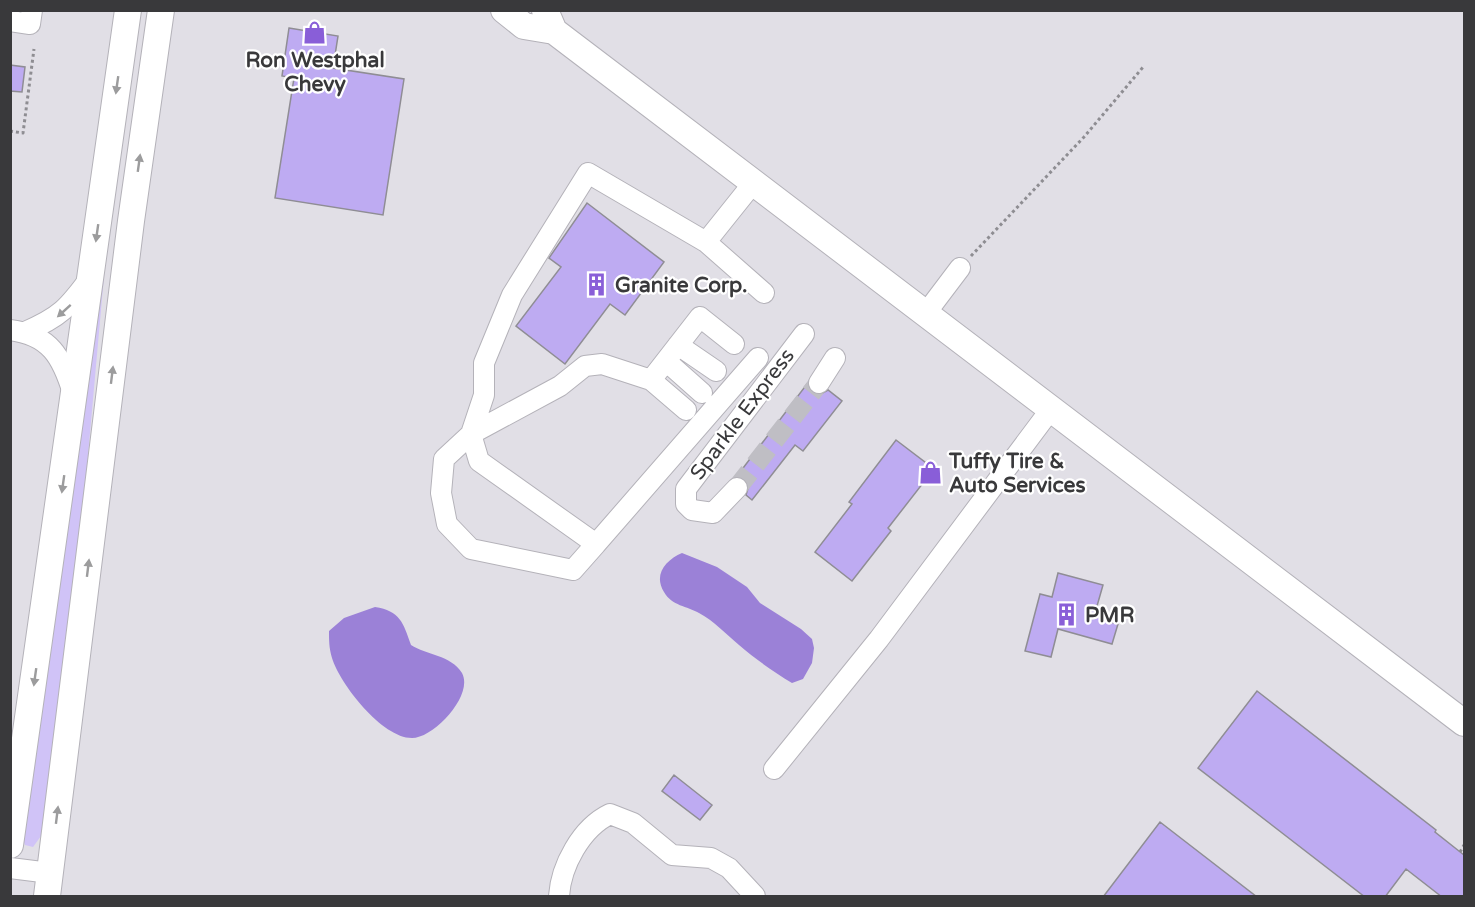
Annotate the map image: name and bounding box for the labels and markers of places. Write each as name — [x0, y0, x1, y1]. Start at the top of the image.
shop icon: Ron Westphal Chevy — [302, 19, 328, 45]
place label: Ron Westphal Chevy — [245, 48, 385, 97]
building icon: Granite Corp. — [584, 272, 610, 298]
place label: Granite Corp. — [615, 273, 748, 298]
place label: Tuffy Tire & Auto Services — [948, 449, 1086, 498]
shop icon: Tuffy Tire & Auto Services — [918, 460, 944, 486]
building icon: PMR — [1054, 602, 1080, 628]
place label: PMR — [1085, 603, 1134, 628]

